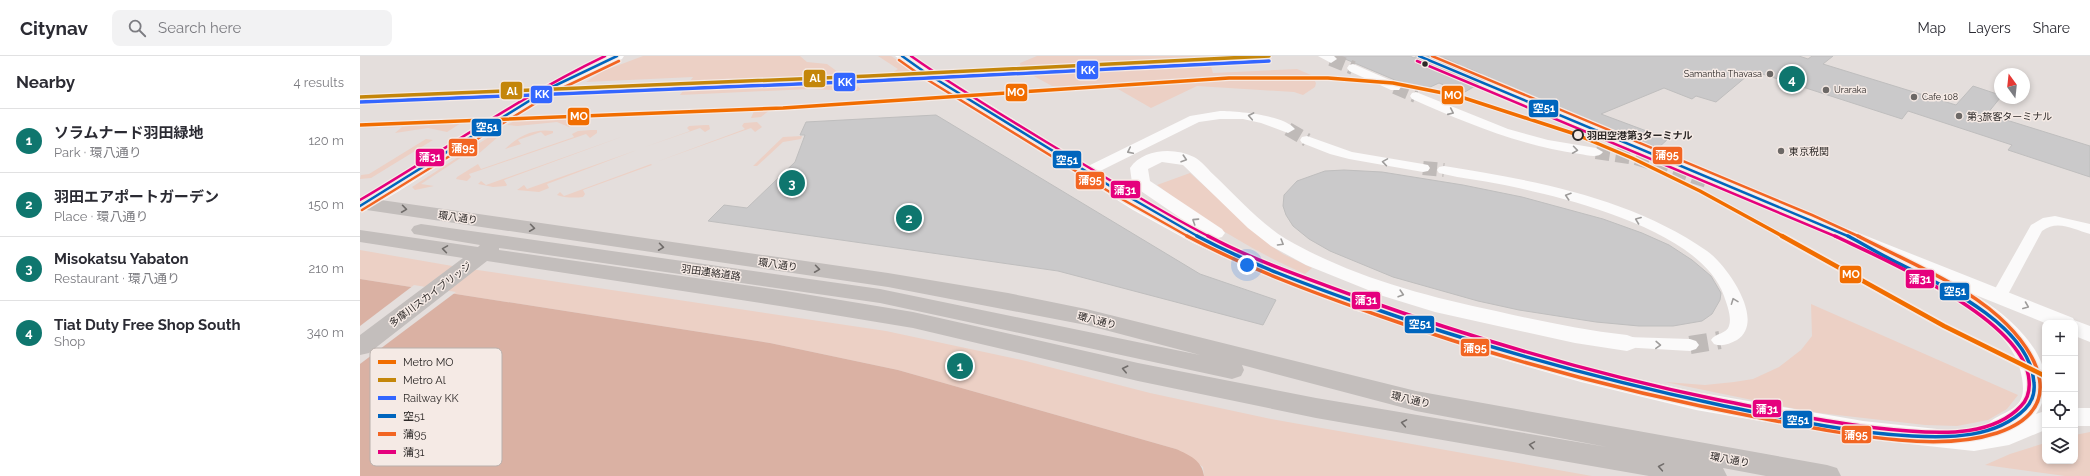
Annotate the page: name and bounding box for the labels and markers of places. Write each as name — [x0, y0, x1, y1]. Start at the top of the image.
unlabelled marker — [1420, 59, 1430, 69]
pin: 4 — [1779, 64, 1805, 94]
place label: Samantha Thavasa — [1684, 69, 1762, 79]
marker: Samantha Thavasa — [1765, 69, 1775, 79]
marker: Uraraka — [1821, 85, 1831, 95]
place label: Uraraka — [1834, 85, 1867, 95]
marker: Cafe 108 — [1909, 92, 1919, 102]
place label: Cafe 108 — [1922, 92, 1958, 102]
marker: 第3旅客ターミナル — [1954, 111, 1964, 121]
place label: 第3旅客ターミナル — [1967, 111, 2052, 122]
marker: 羽田空港第3ターミナル — [1572, 129, 1584, 141]
place label: 羽田空港第3ターミナル — [1586, 130, 1693, 141]
marker: 東京税関 — [1776, 146, 1786, 156]
place label: 東京税関 — [1789, 146, 1829, 157]
pin: 3 — [779, 168, 805, 198]
pin: 2 — [896, 203, 922, 233]
pin: 1 — [947, 351, 973, 381]

